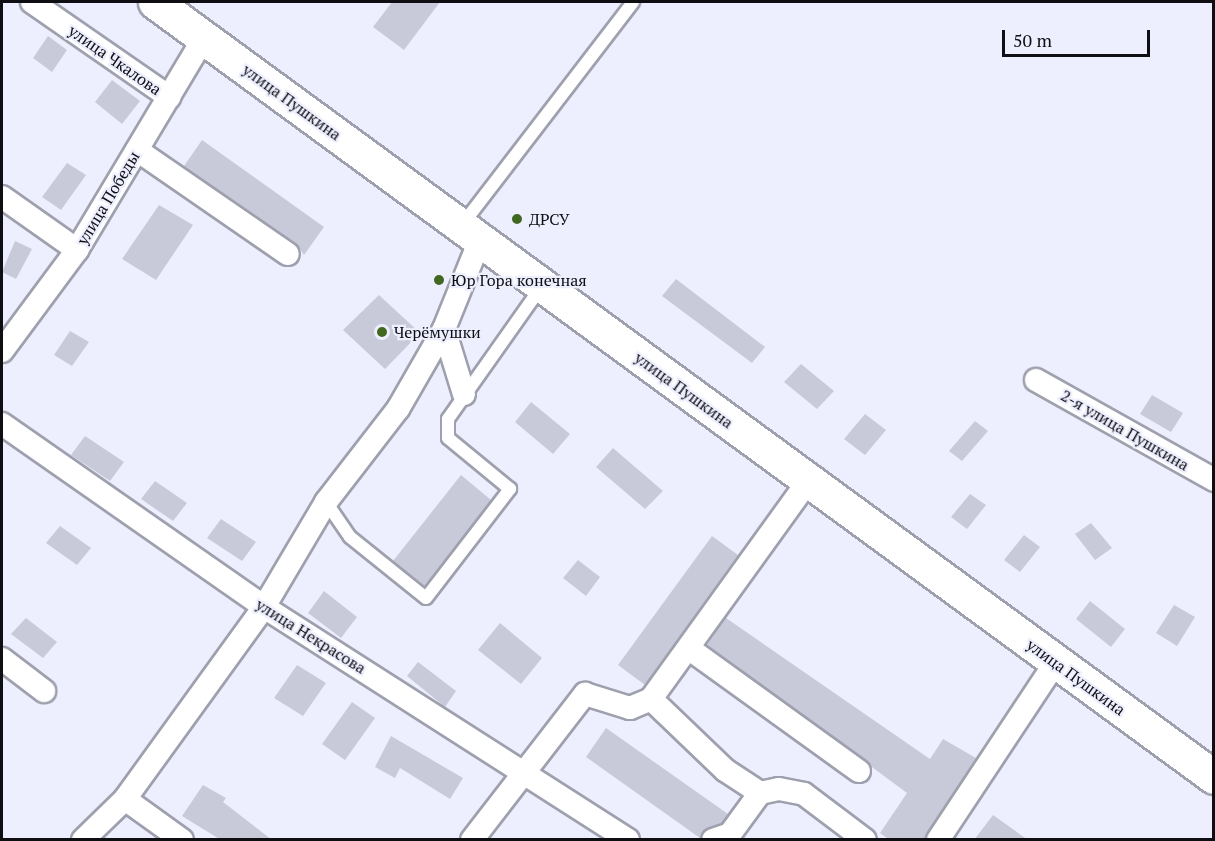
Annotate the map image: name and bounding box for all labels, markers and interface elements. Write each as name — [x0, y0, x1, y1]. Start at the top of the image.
scale bar — [1005, 18, 1154, 56]
street label: улица Чкалова — [65, 21, 165, 99]
text: 50 m — [1013, 28, 1052, 52]
street label: улица Пушкина — [239, 60, 345, 144]
street label: улица Победы — [73, 148, 143, 248]
place label: ДРСУ — [529, 209, 570, 229]
marker: ДРСУ — [510, 212, 524, 226]
place label: Юр Гора конечная — [451, 270, 587, 290]
marker: Юр Гора конечная — [432, 273, 446, 287]
place label: Черёмушки — [394, 322, 481, 342]
marker: Черёмушки — [375, 325, 389, 339]
street label: улица Пушкина — [631, 348, 737, 432]
street label: 2-я улица Пушкина — [1057, 385, 1193, 475]
street label: улица Некрасова — [252, 594, 370, 678]
street label: улица Пушкина — [1023, 635, 1129, 719]

